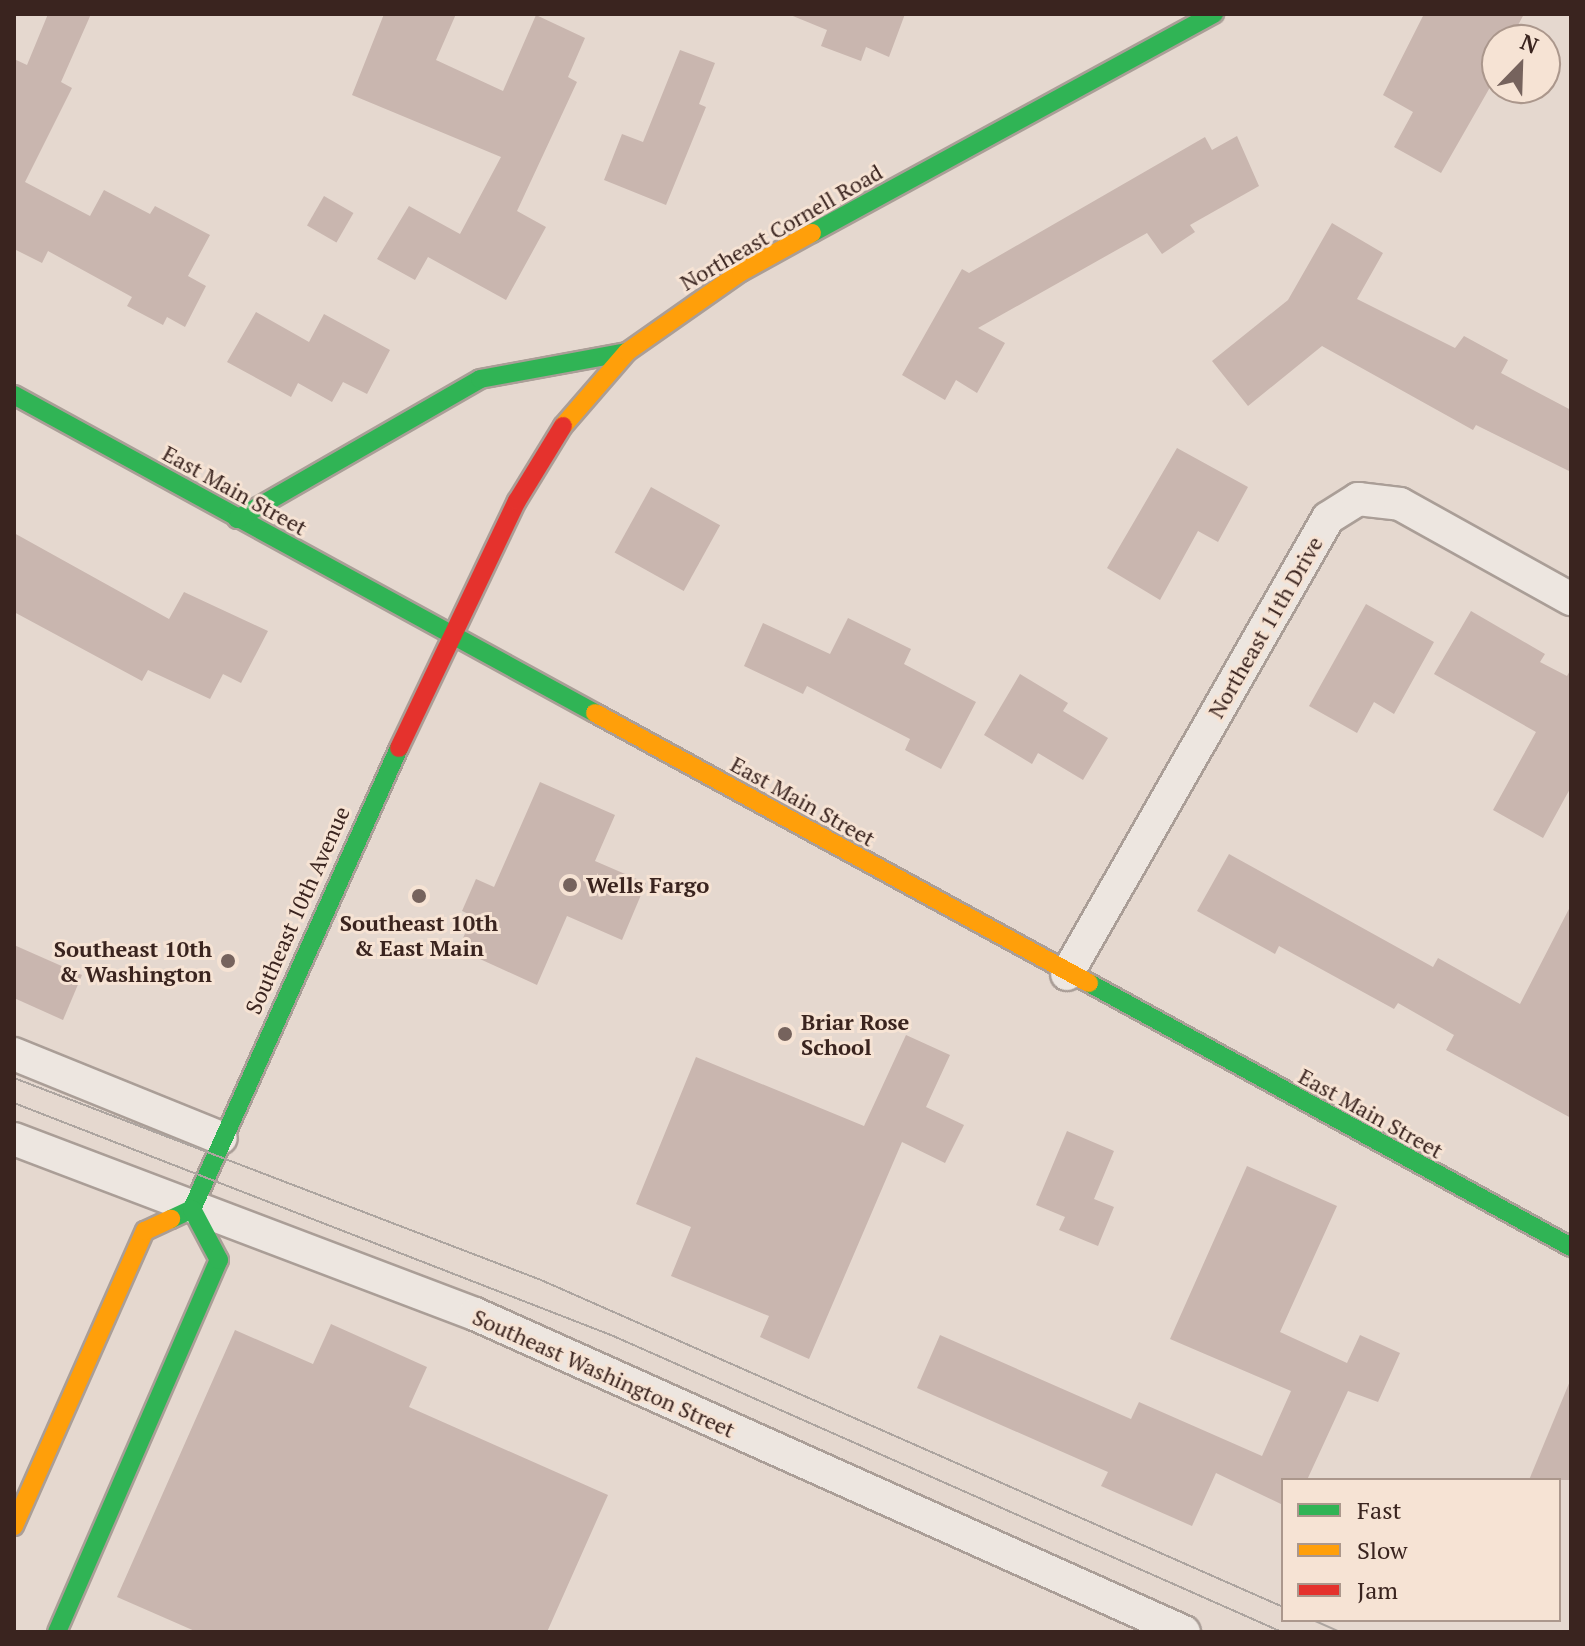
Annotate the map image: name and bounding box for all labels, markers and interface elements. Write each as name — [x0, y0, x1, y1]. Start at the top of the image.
north arrow — [1481, 24, 1561, 104]
text: N — [1516, 27, 1543, 60]
street label: Northeast Cornell Road — [675, 158, 887, 296]
street label: East Main Street — [158, 439, 312, 541]
street label: Northeast 11th Drive — [1202, 531, 1328, 723]
street label: East Main Street — [726, 750, 880, 852]
street label: Southeast 10th Avenue — [239, 802, 355, 1018]
place label: Wells Fargo — [586, 872, 709, 898]
marker: Wells Fargo — [561, 876, 579, 894]
marker: Southeast 10th & East Main — [410, 887, 428, 905]
place label: Southeast 10th & East Main — [340, 909, 498, 960]
place label: Southeast 10th & Washington — [54, 935, 212, 986]
marker: Southeast 10th & Washington — [219, 952, 237, 970]
place label: Briar Rose School — [801, 1008, 909, 1060]
marker: Briar Rose School — [776, 1025, 794, 1043]
street label: East Main Street — [1294, 1062, 1448, 1164]
street label: Southeast Washington Street — [469, 1303, 739, 1443]
legend — [1281, 1478, 1561, 1622]
text: Fast — [1357, 1494, 1401, 1526]
text: Slow — [1357, 1534, 1408, 1566]
text: Jam — [1357, 1574, 1398, 1606]

